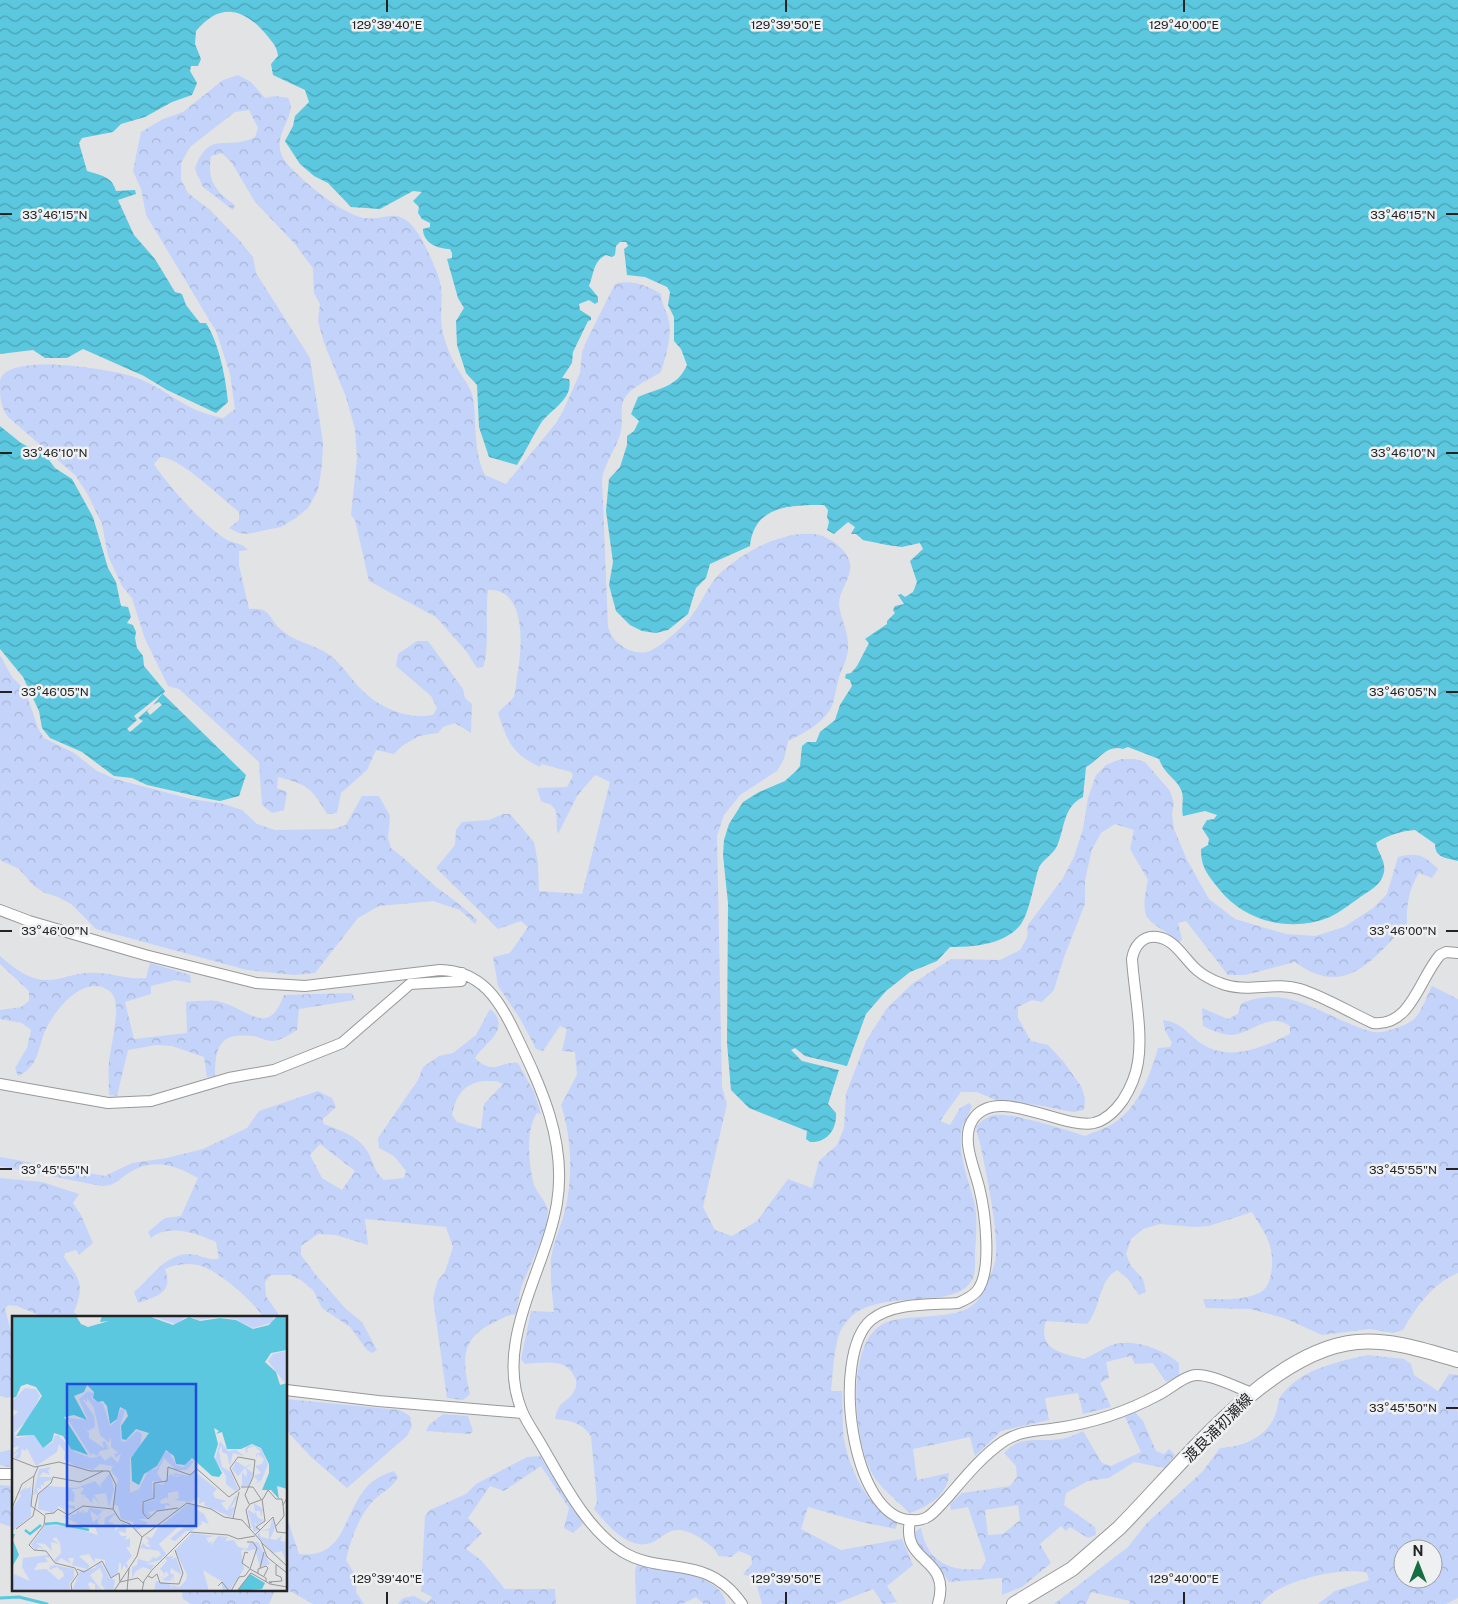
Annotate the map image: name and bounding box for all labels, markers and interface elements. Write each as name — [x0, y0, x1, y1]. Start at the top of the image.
text: 129°39'40"E — [352, 18, 422, 32]
text: 129°39'50"E — [751, 18, 821, 32]
text: 129°40'00"E — [1149, 18, 1219, 32]
text: 33°46'15"N — [22, 208, 88, 222]
text: 33°46'15"N — [1370, 208, 1436, 222]
text: 33°46'10"N — [23, 446, 87, 460]
text: 33°46'10"N — [1371, 446, 1435, 460]
text: 33°46'05"N — [21, 685, 89, 699]
text: 33°46'05"N — [1369, 685, 1437, 699]
text: 33°46'00"N — [21, 924, 89, 938]
text: 33°46'00"N — [1369, 924, 1437, 938]
text: 33°45'55"N — [21, 1163, 89, 1177]
text: 33°45'55"N — [1369, 1163, 1437, 1177]
inset map — [12, 1316, 288, 1592]
street label: 渡良浦初瀬線 — [1180, 1390, 1255, 1465]
text: 33°45'50"N — [1369, 1401, 1437, 1415]
north arrow — [1393, 1539, 1443, 1589]
text: N — [1413, 1543, 1423, 1559]
text: 129°39'40"E — [352, 1572, 422, 1586]
text: 129°39'50"E — [751, 1572, 821, 1586]
text: 129°40'00"E — [1149, 1572, 1219, 1586]

